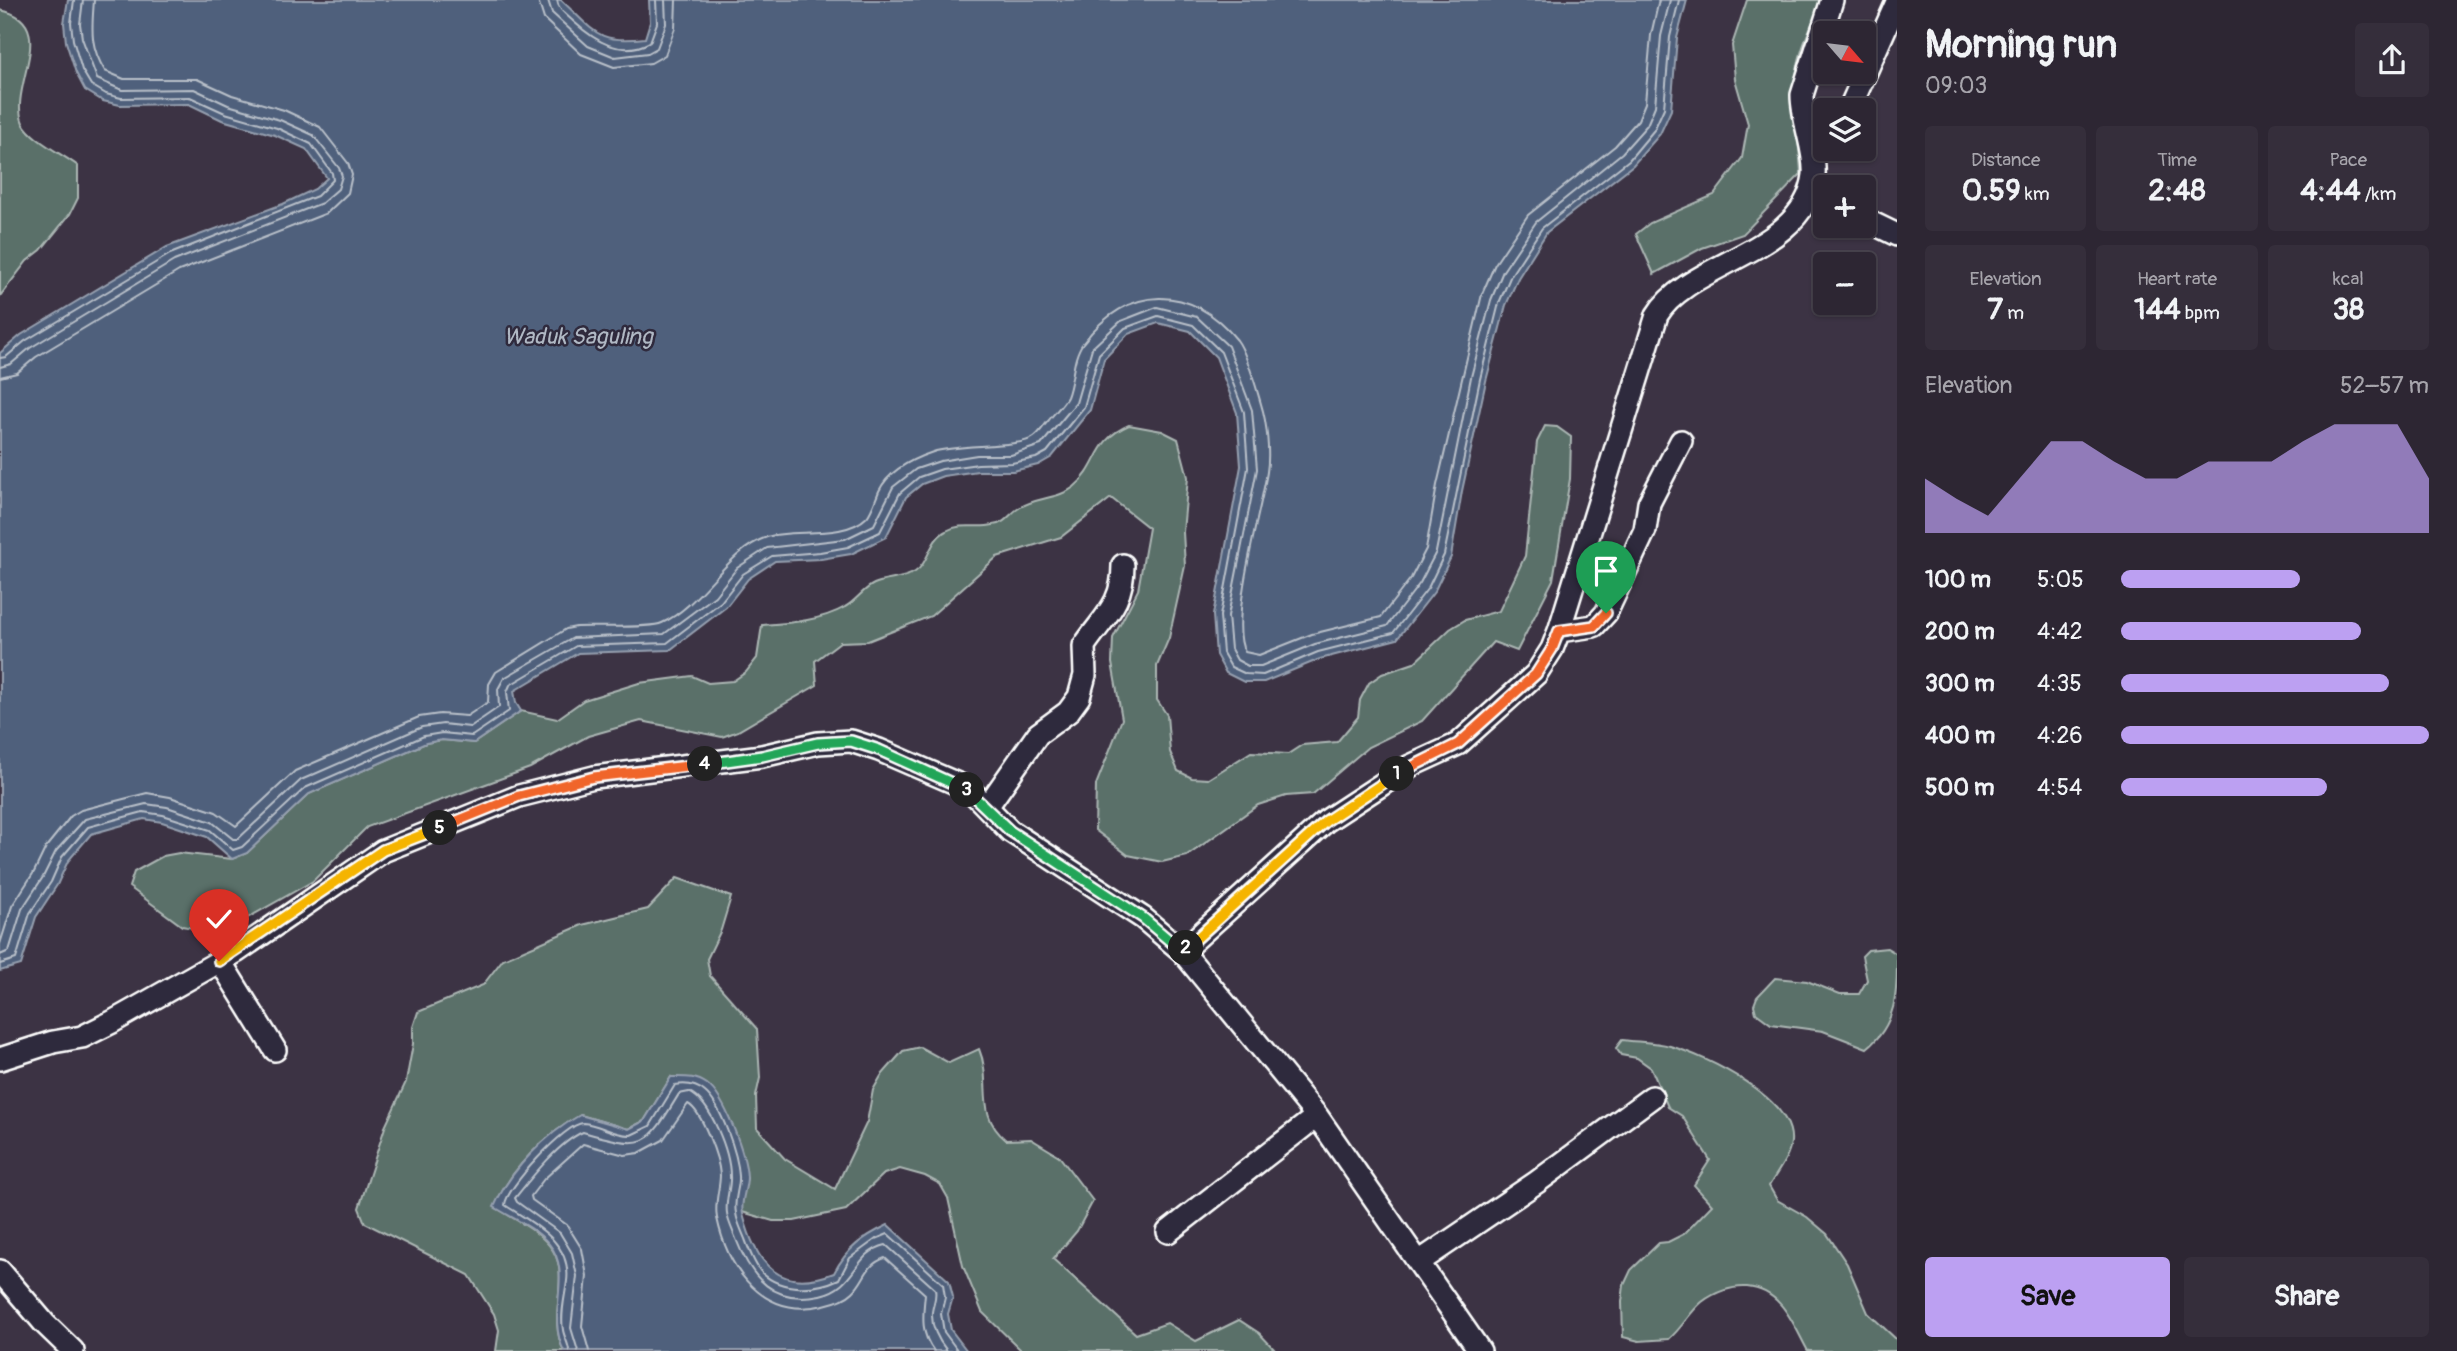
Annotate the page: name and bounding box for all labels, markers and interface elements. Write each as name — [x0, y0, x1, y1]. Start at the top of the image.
north arrow — [1813, 21, 1876, 84]
map controls — [1813, 21, 1876, 315]
text: Morning run — [1925, 21, 2117, 69]
button: share — [2355, 23, 2429, 97]
text: 09:03 — [1925, 71, 1987, 100]
button: layers — [1813, 98, 1876, 161]
text: Distance — [1971, 148, 2040, 172]
text: Time — [2157, 148, 2197, 172]
text: Pace — [2330, 148, 2367, 172]
text: 0.59 — [1962, 172, 2021, 209]
text: 2:48 — [2148, 172, 2206, 209]
text: 4:44 — [2300, 172, 2361, 209]
button: + — [1813, 175, 1876, 238]
text: km — [2021, 182, 2050, 206]
text: /km — [2361, 182, 2396, 206]
button: − — [1813, 252, 1876, 315]
text: Elevation — [1969, 267, 2042, 291]
text: Heart rate — [2137, 267, 2217, 291]
text: kcal — [2333, 267, 2364, 291]
text: 7 — [1987, 291, 2003, 328]
text: 144 — [2134, 291, 2181, 328]
text: 38 — [2332, 291, 2364, 328]
text: m — [2003, 301, 2024, 325]
text: bpm — [2181, 301, 2220, 325]
water label: Waduk Saguling — [504, 322, 654, 351]
text: Elevation — [1925, 371, 2013, 400]
text: 52–57 m — [2340, 371, 2429, 400]
pin — [1576, 541, 1636, 613]
icon: arrive — [1587, 552, 1625, 590]
text: 100 m — [1925, 565, 1991, 594]
text: 5:05 — [2037, 565, 2084, 594]
text: 200 m — [1925, 617, 1995, 646]
text: 4:42 — [2037, 617, 2083, 646]
text: 300 m — [1925, 669, 1995, 698]
text: 4:35 — [2037, 669, 2082, 698]
text: 400 m — [1925, 721, 1995, 750]
text: 4:26 — [2037, 721, 2083, 750]
pin: 4 — [688, 746, 722, 782]
text: 4 — [699, 751, 710, 775]
pin: 1 — [1380, 756, 1414, 792]
text: 1 — [1393, 761, 1400, 785]
pin: 3 — [950, 772, 984, 808]
text: 500 m — [1925, 773, 1994, 802]
text: 4:54 — [2037, 773, 2082, 802]
text: 3 — [961, 777, 972, 801]
pin: 5 — [422, 810, 458, 846]
text: 5 — [434, 815, 445, 839]
pin — [189, 889, 249, 961]
icon: check — [200, 900, 238, 938]
pin: 2 — [1168, 930, 1204, 965]
text: 2 — [1180, 935, 1191, 959]
button: Save — [1925, 1257, 2170, 1337]
button: Share — [2184, 1257, 2429, 1337]

